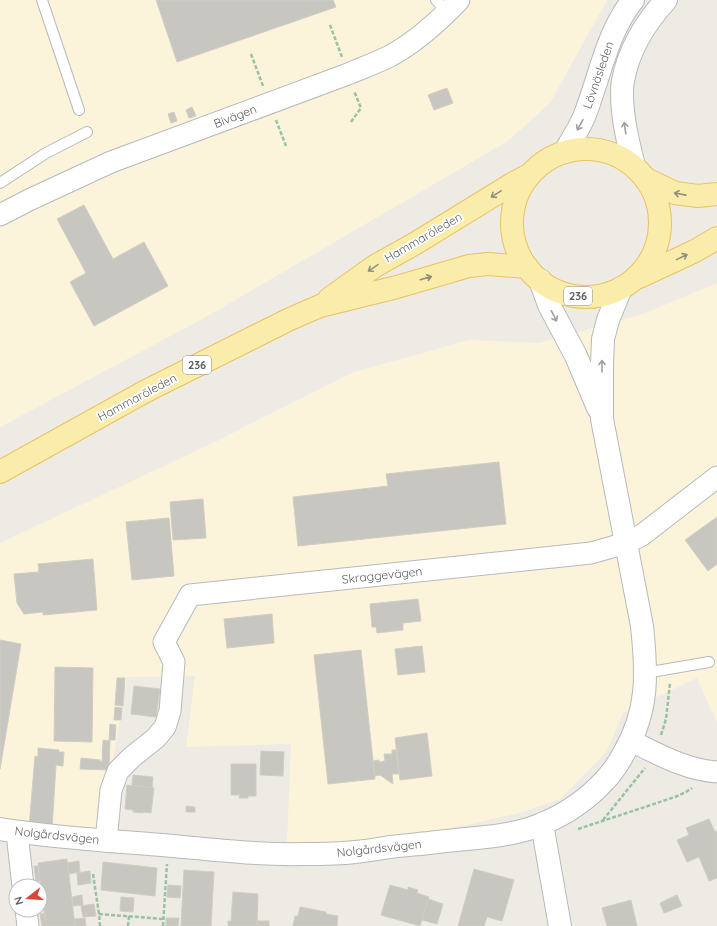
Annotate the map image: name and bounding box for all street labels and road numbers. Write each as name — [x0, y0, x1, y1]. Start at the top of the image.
street label: Lövnäsleden — [579, 39, 617, 111]
street label: Bivägen — [211, 101, 259, 131]
street label: Hammaröleden — [381, 209, 465, 265]
road number: 236 — [564, 287, 592, 305]
road number: 236 — [183, 356, 211, 374]
street label: Hammaröleden — [95, 370, 179, 424]
street label: Skraggevägen — [341, 563, 423, 587]
street label: Nolgårdsvägen — [14, 823, 100, 847]
street label: Nolgårdsvägen — [336, 836, 422, 860]

